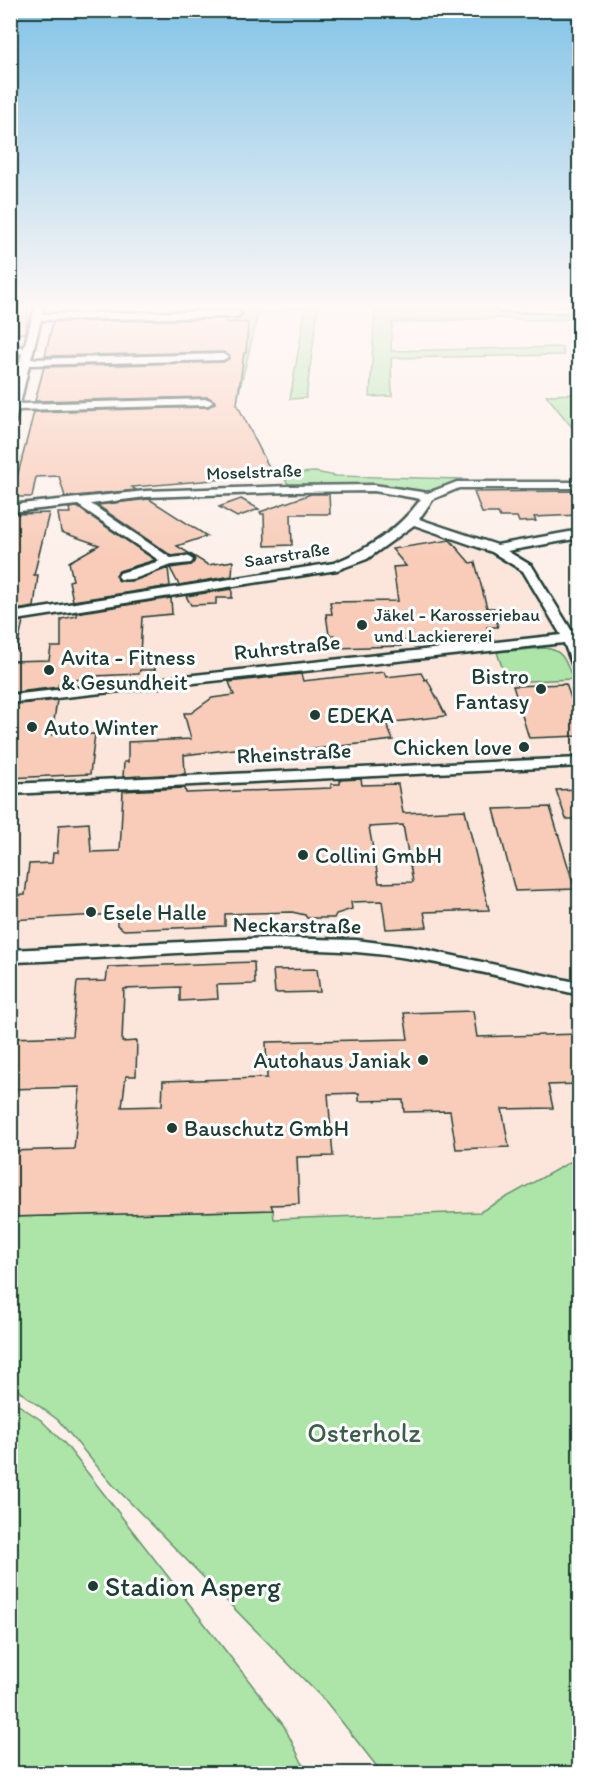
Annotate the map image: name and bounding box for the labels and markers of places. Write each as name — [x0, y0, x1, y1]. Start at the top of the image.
place label: Jäkel - Karosseriebau und Lackiererei — [374, 604, 540, 647]
marker: Jäkel - Karosseriebau und Lackiererei — [355, 618, 369, 632]
place label: Avita - Fitness & Gesundheit — [61, 644, 195, 696]
marker: Avita - Fitness & Gesundheit — [42, 663, 56, 677]
place label: Bistro Fantasy — [455, 663, 530, 715]
marker: Bistro Fantasy — [534, 682, 548, 696]
place label: EDEKA — [327, 702, 394, 729]
marker: EDEKA — [308, 708, 322, 722]
place label: Auto Winter — [44, 714, 158, 741]
marker: Auto Winter — [25, 720, 39, 734]
place label: Chicken love — [393, 734, 512, 761]
marker: Chicken love — [517, 740, 531, 754]
place label: Collini GmbH — [315, 842, 442, 869]
marker: Collini GmbH — [296, 848, 310, 862]
place label: Esele Halle — [103, 899, 207, 926]
marker: Esele Halle — [84, 905, 98, 919]
place label: Autohaus Janiak — [254, 1047, 411, 1074]
marker: Autohaus Janiak — [416, 1053, 430, 1067]
place label: Bauschutz GmbH — [184, 1115, 349, 1142]
marker: Bauschutz GmbH — [165, 1121, 179, 1135]
place label: Stadion Asperg — [105, 1570, 281, 1603]
marker: Stadion Asperg — [86, 1579, 100, 1593]

